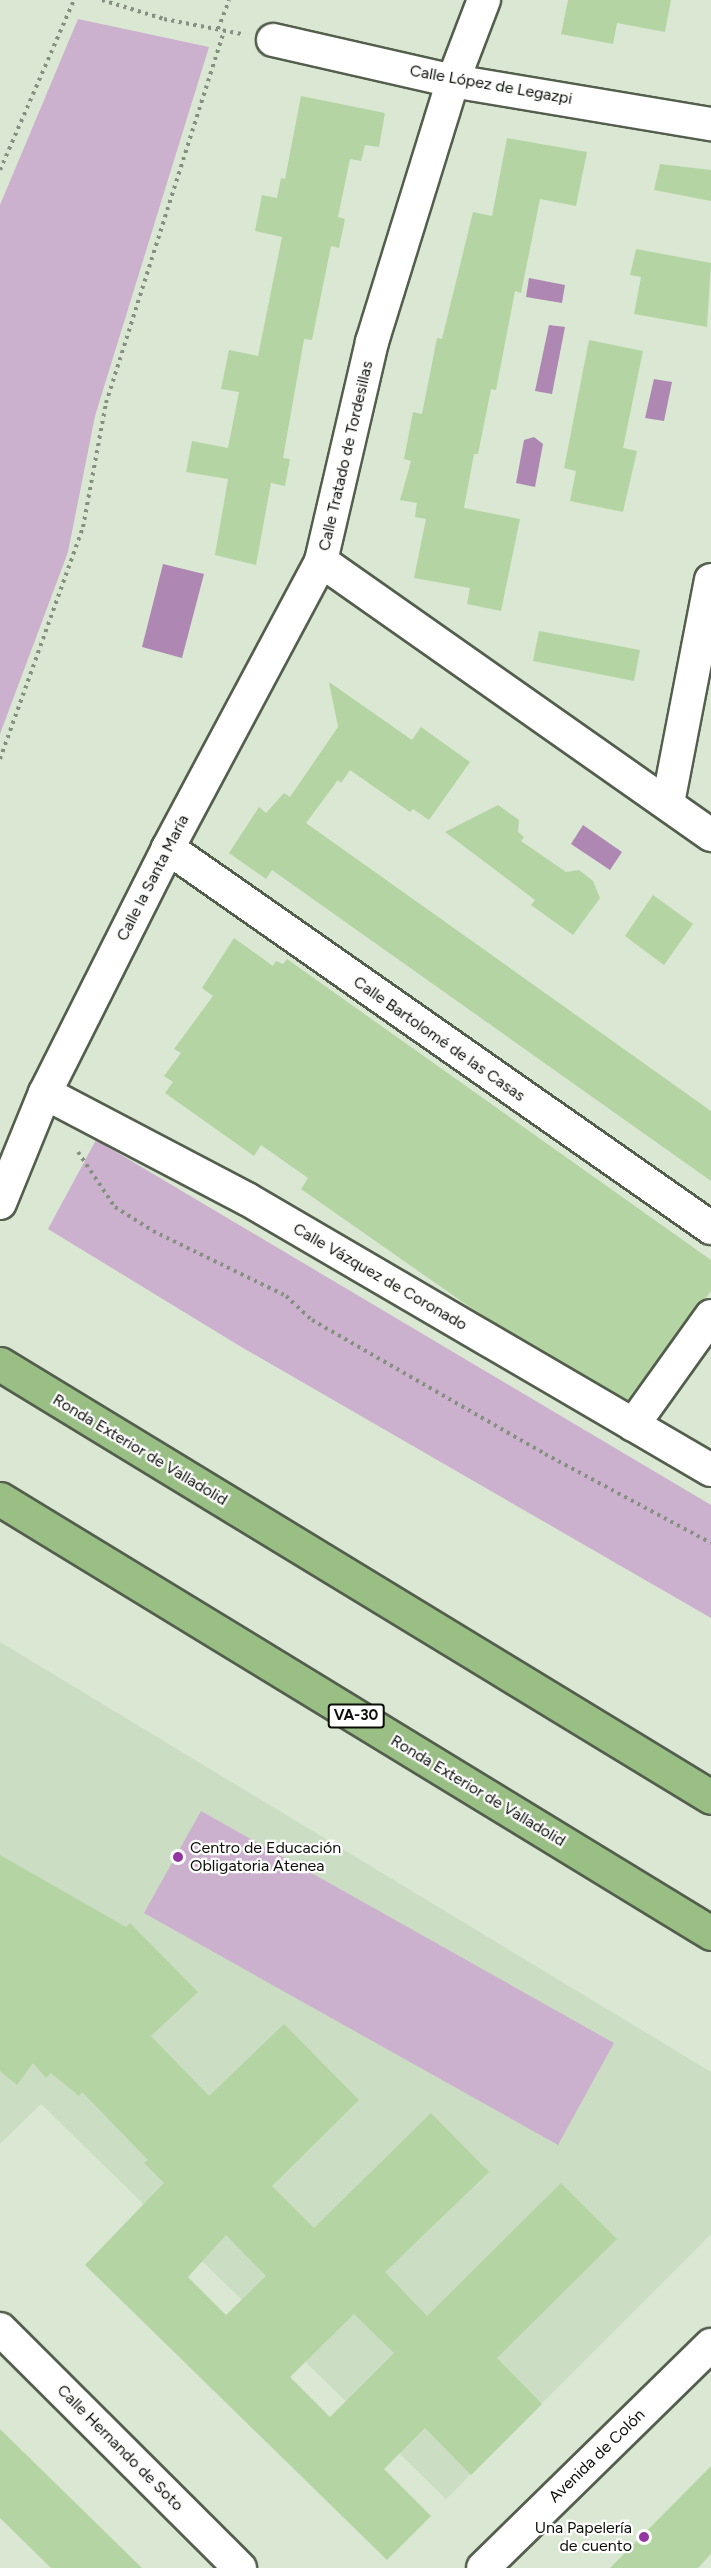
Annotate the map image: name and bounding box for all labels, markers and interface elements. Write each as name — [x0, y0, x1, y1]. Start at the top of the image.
street label: Calle López de Legazpi — [408, 61, 574, 109]
street label: Calle Tratado de Tordesillas — [315, 359, 377, 553]
street label: Calle la Santa María — [113, 812, 193, 944]
street label: Calle Bartolomé de las Casas — [349, 972, 529, 1106]
street label: Calle Vázquez de Coronado — [290, 1219, 470, 1335]
street label: Ronda Exterior de Valladolid — [49, 1390, 231, 1510]
road number: VA-30 — [328, 1704, 385, 1728]
street label: Ronda Exterior de Valladolid — [387, 1731, 569, 1851]
place label: Centro de Educación Obligatoria Atenea — [190, 1838, 341, 1876]
marker: Centro de Educación Obligatoria Atenea — [171, 1850, 185, 1864]
street label: Calle Hernando de Soto — [53, 2381, 187, 2515]
street label: Avenida de Colón — [545, 2405, 649, 2507]
place label: Una Papelería de cuento — [535, 2518, 632, 2556]
marker: Una Papelería de cuento — [637, 2530, 651, 2544]

